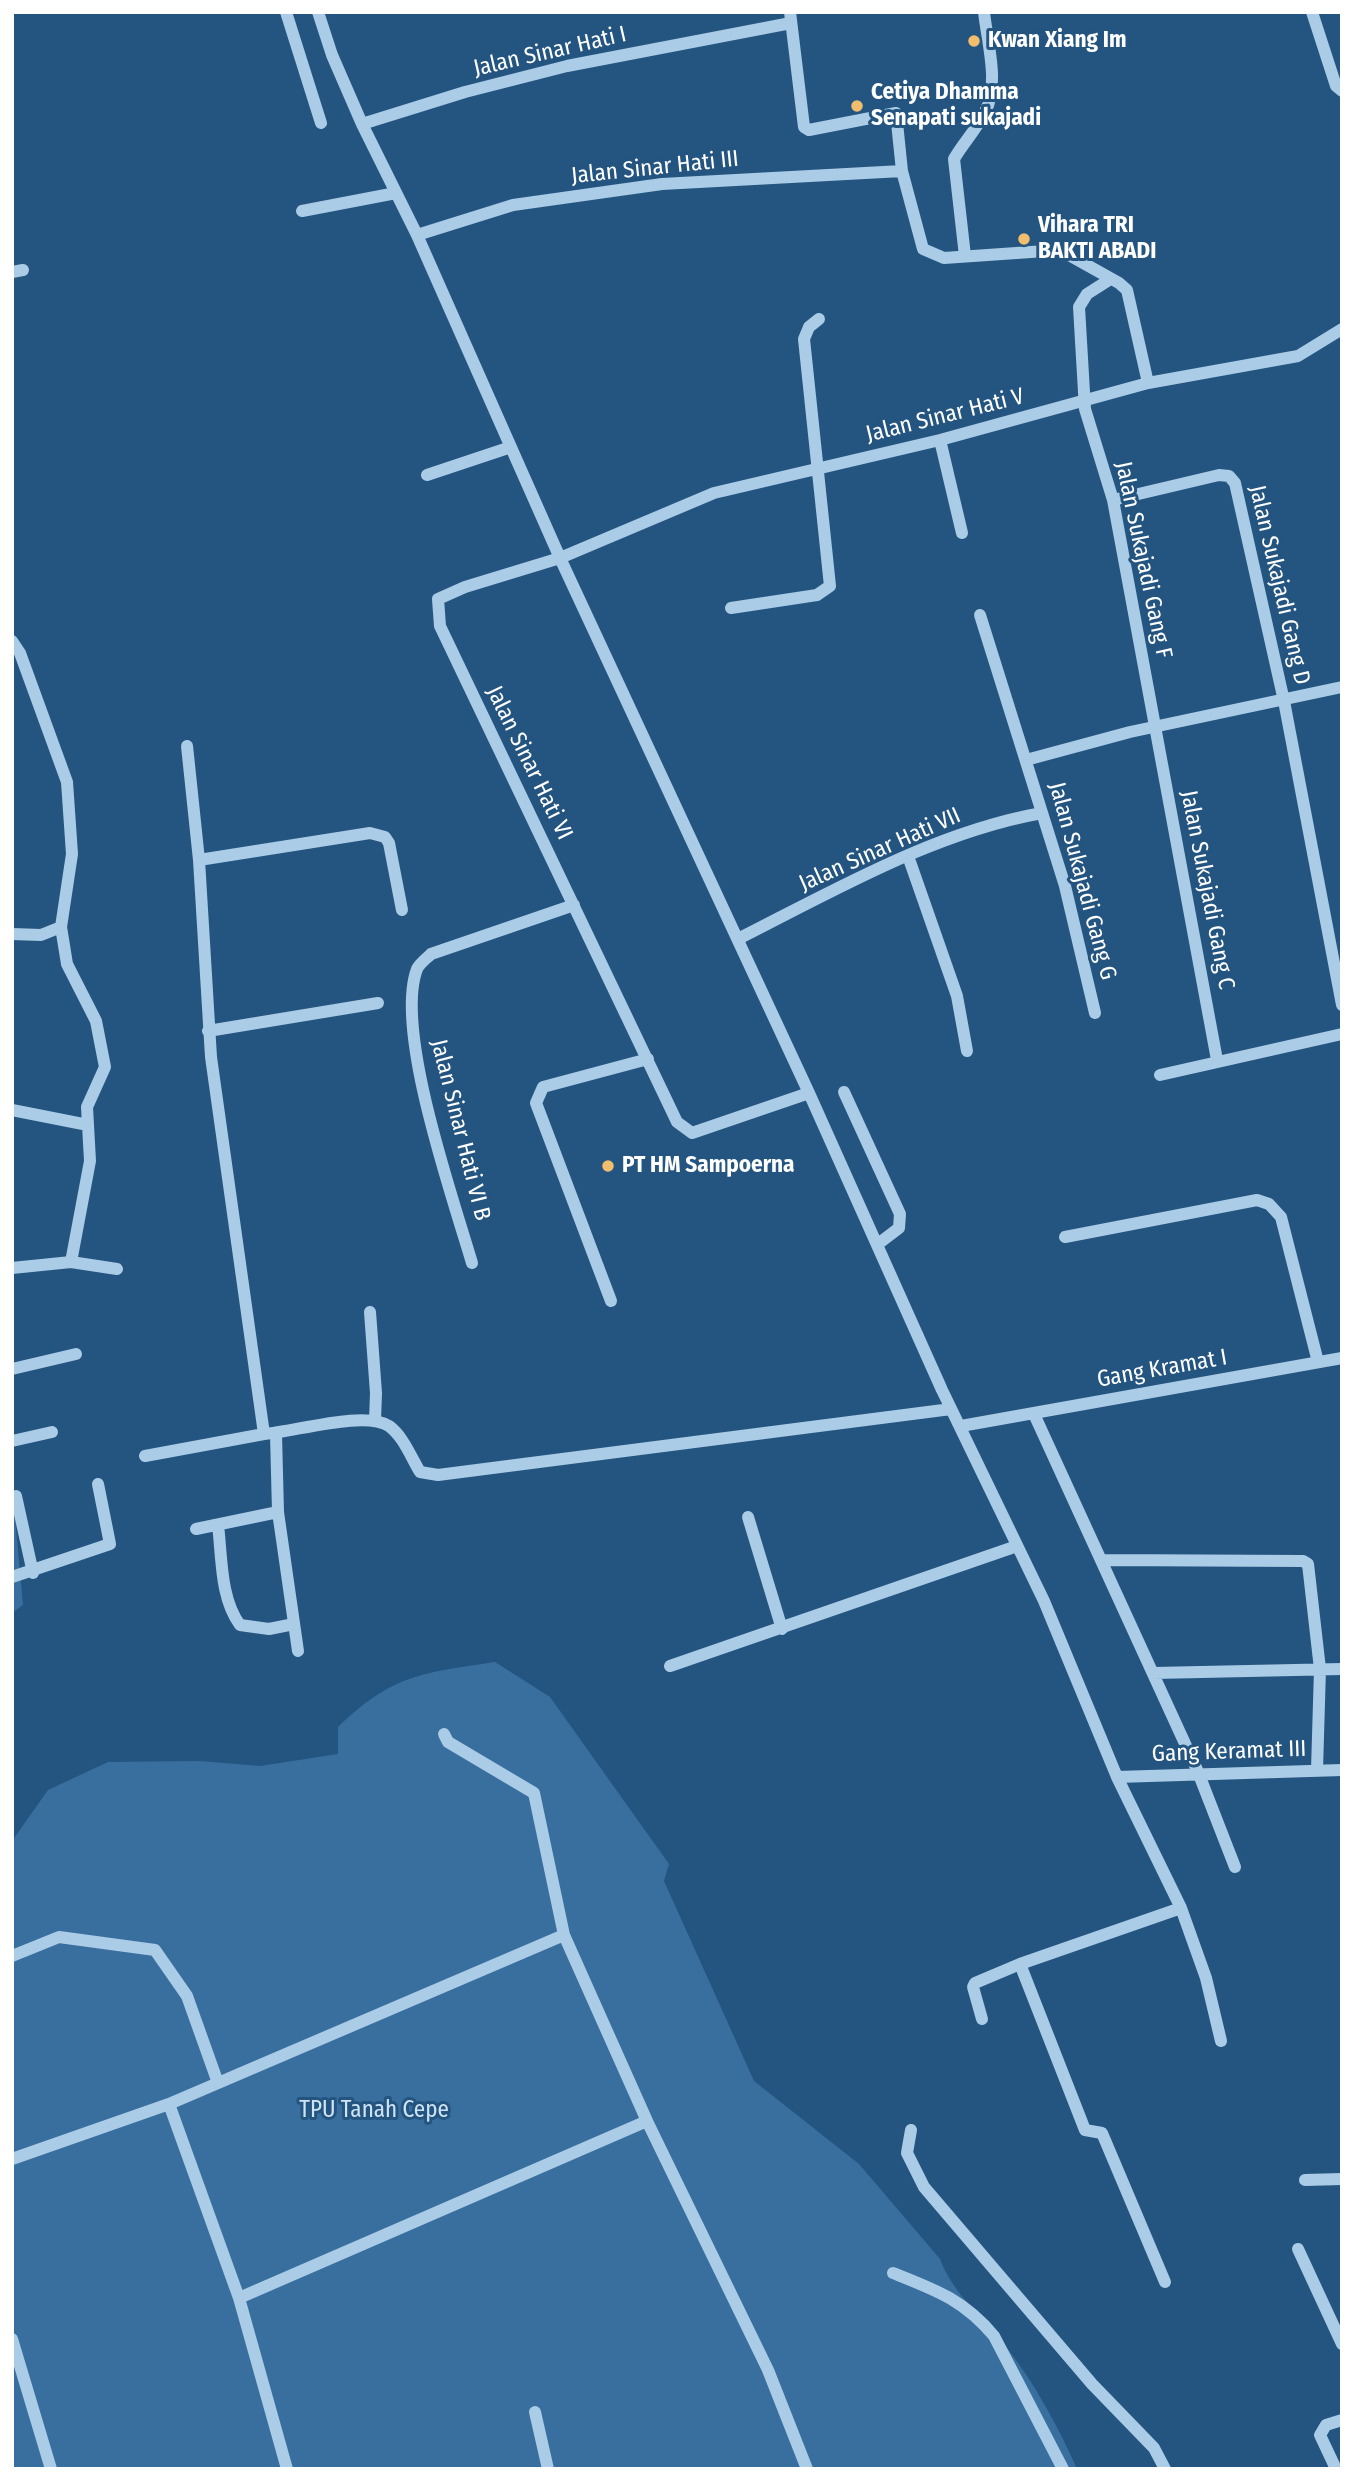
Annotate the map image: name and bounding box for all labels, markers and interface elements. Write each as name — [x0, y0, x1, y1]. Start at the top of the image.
street label: Jalan Sinar Hati I — [471, 21, 629, 83]
place label: Kwan Xiang Im — [988, 27, 1126, 55]
marker: Kwan Xiang Im — [966, 33, 982, 49]
place label: Cetiya Dhamma Senapati sukajadi — [871, 79, 1041, 133]
marker: Cetiya Dhamma Senapati sukajadi — [849, 98, 865, 114]
street label: Jalan Sinar Hati III — [570, 145, 740, 191]
place label: Vihara TRI BAKTI ABADI — [1038, 212, 1156, 266]
marker: Vihara TRI BAKTI ABADI — [1016, 231, 1032, 247]
street label: Jalan Sinar Hati V — [863, 383, 1027, 449]
street label: Jalan Sukajadi Gang F — [1109, 459, 1177, 661]
street label: Jalan Sukajadi Gang D — [1243, 483, 1315, 687]
street label: Jalan Sinar Hati VI — [480, 682, 578, 844]
street label: Jalan Sukajadi Gang G — [1042, 779, 1122, 983]
street label: Jalan Sukajadi Gang C — [1174, 788, 1240, 992]
street label: Jalan Sinar Hati VII — [795, 802, 965, 898]
street label: Jalan Sinar Hati VI B — [424, 1037, 496, 1223]
place label: PT HM Sampoerna — [622, 1152, 795, 1180]
marker: PT HM Sampoerna — [600, 1158, 616, 1174]
street label: Gang Kramat I — [1095, 1344, 1229, 1394]
street label: Gang Keramat III — [1151, 1736, 1307, 1768]
park label: TPU Tanah Cepe — [299, 2097, 449, 2125]

